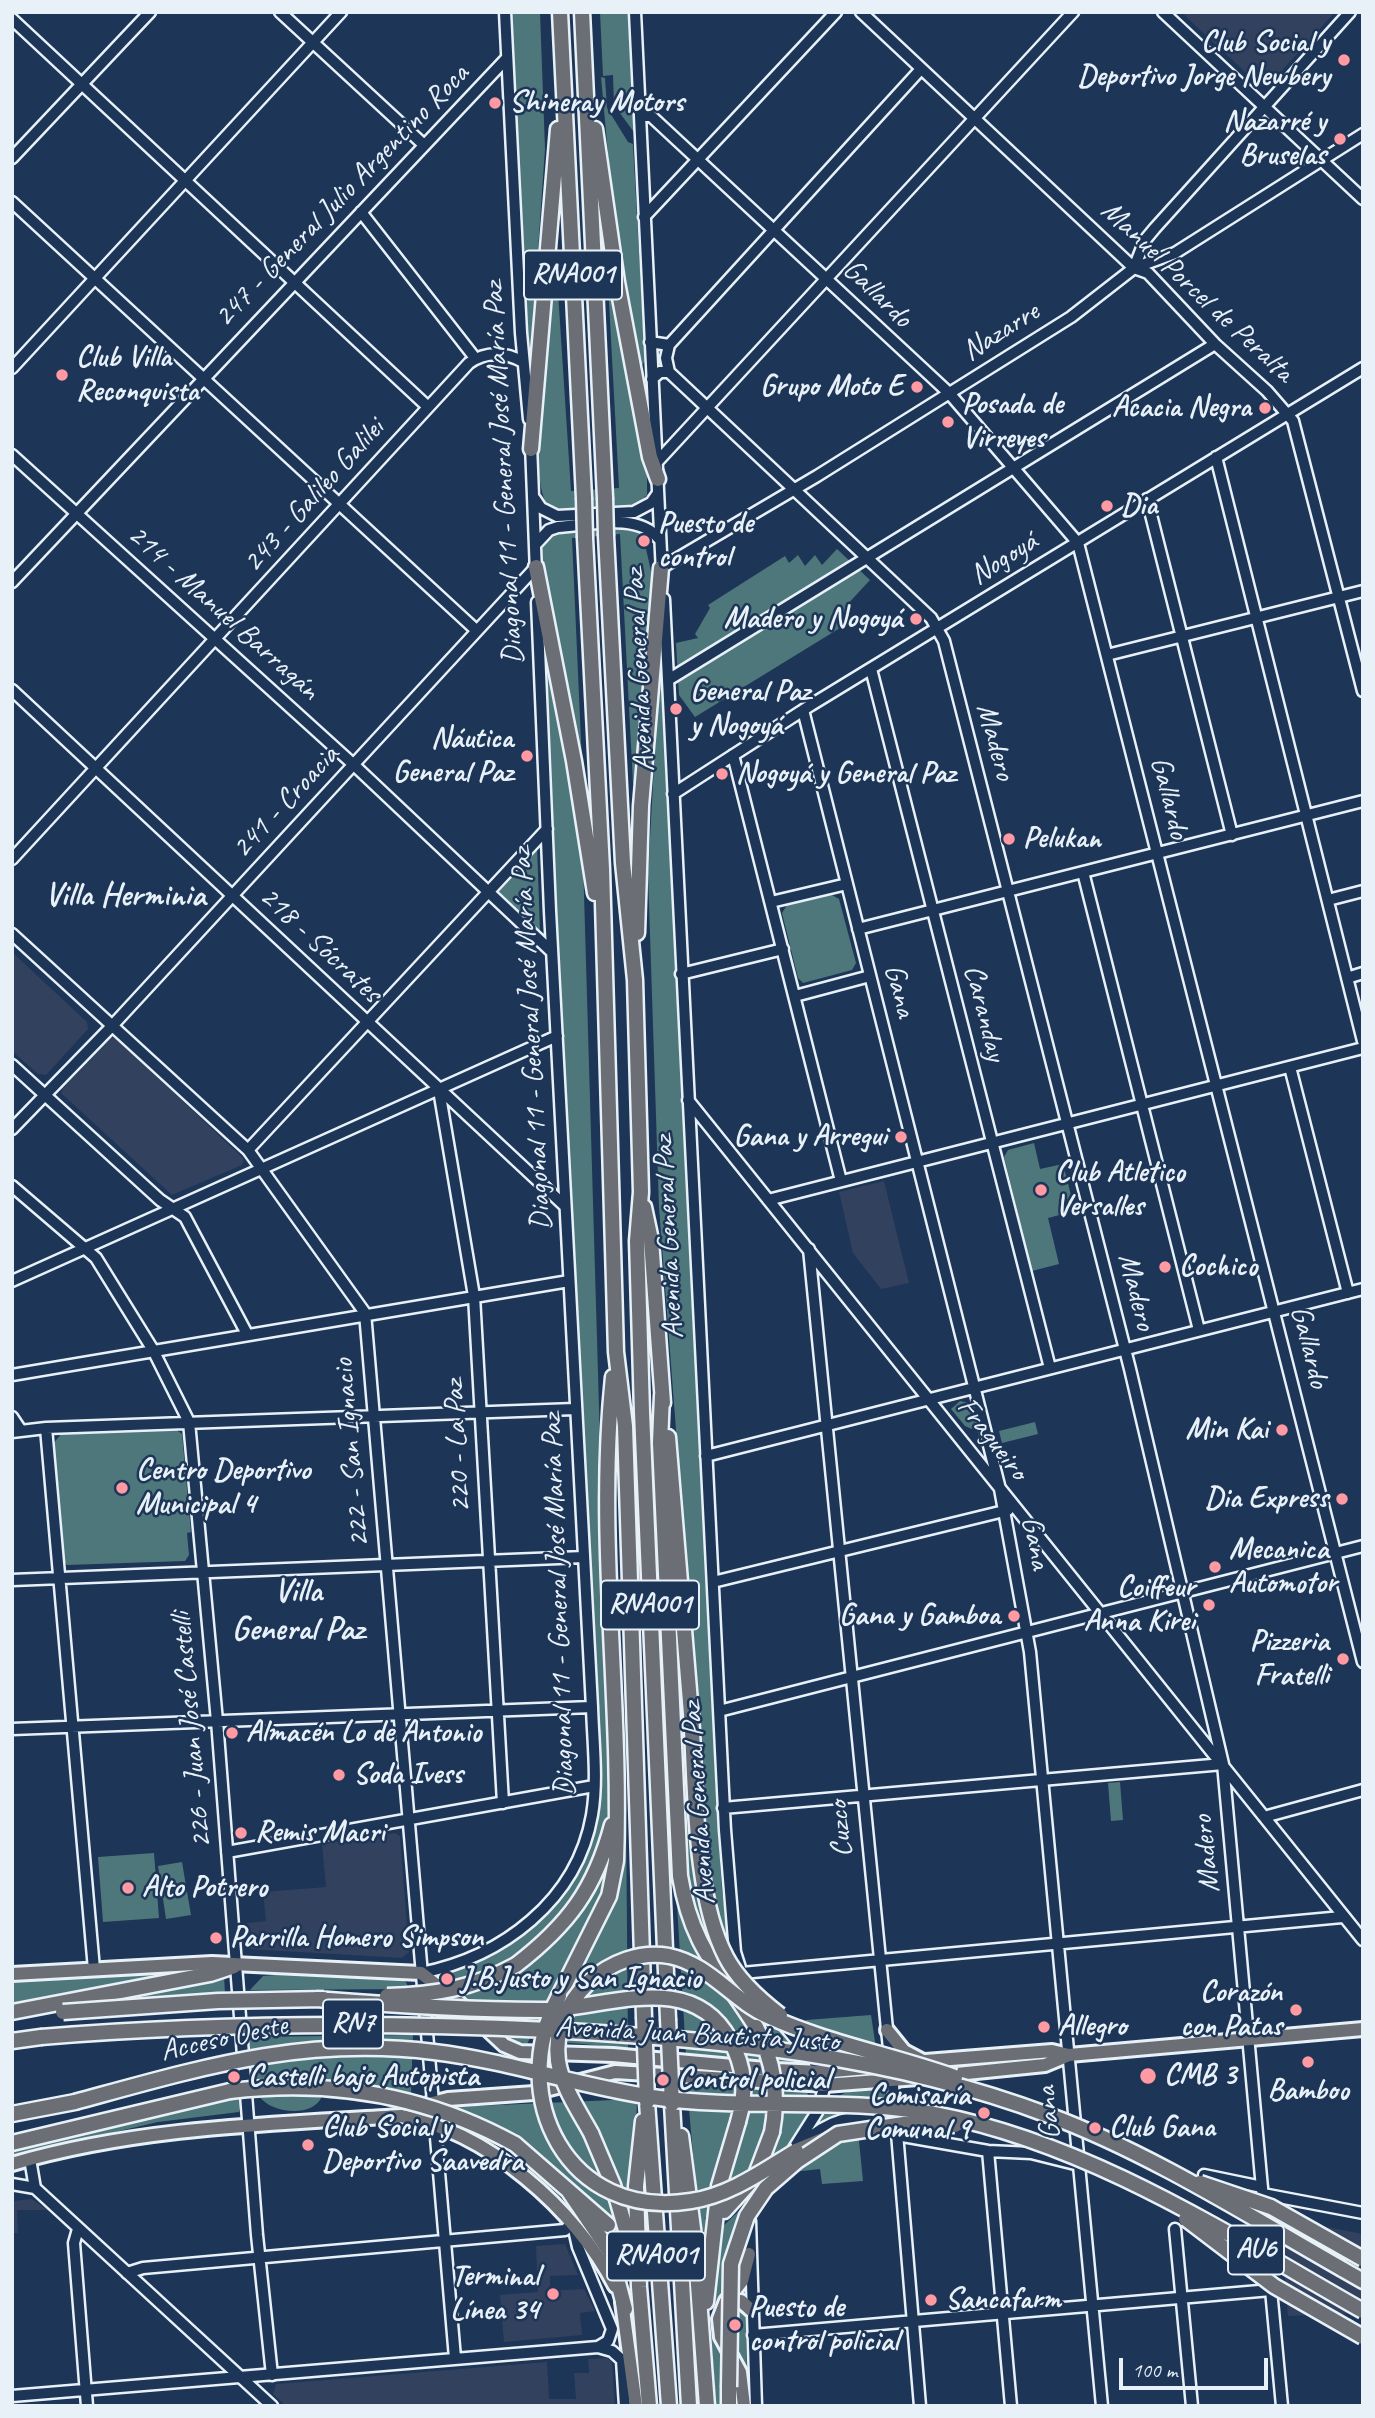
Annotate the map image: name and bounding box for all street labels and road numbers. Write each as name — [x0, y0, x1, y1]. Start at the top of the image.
street label: 247 - General Julio Argentino Roca — [207, 57, 477, 335]
street label: Manuel Porcel de Peralta — [1093, 193, 1301, 391]
road number: RNA001 — [524, 250, 622, 300]
street label: Gallardo — [835, 252, 919, 336]
street label: Diagonal 11 - General José María Paz — [476, 281, 532, 665]
street label: Nazarre — [956, 295, 1046, 369]
street label: 243 - Galileo Galilei — [235, 412, 393, 580]
street label: 214 - Manuel Barragán — [120, 517, 326, 709]
street label: Nogoyá — [963, 524, 1045, 594]
street label: Avenida General Paz — [617, 568, 663, 772]
street label: Madero — [968, 700, 1022, 784]
street label: 241 - Croacia — [225, 738, 347, 866]
street label: Gallardo — [1141, 753, 1197, 843]
street label: Diagonal 11 - General José María Paz — [504, 847, 560, 1231]
street label: 218 - Sócrates — [251, 879, 389, 1011]
street label: Gana — [875, 961, 923, 1021]
street label: Caranday — [955, 961, 1013, 1065]
street label: Avenida General Paz — [646, 1135, 692, 1339]
street label: Madero — [1109, 1250, 1163, 1334]
street label: Gallardo — [1281, 1302, 1337, 1392]
street label: 222 - San Ignacio — [326, 1357, 378, 1549]
street label: 220 - La Paz — [437, 1379, 479, 1513]
street label: Fragueiro — [948, 1390, 1036, 1488]
street label: Diagonal 11 - General José María Paz — [534, 1413, 584, 1797]
street label: Gana — [1012, 1513, 1058, 1573]
road number: RNA001 — [601, 1580, 699, 1630]
street label: 226 - Juan José Castelli — [164, 1610, 220, 1850]
street label: Avenida General Paz — [674, 1700, 724, 1906]
street label: Cuzco — [821, 1799, 861, 1859]
street label: Madero — [1185, 1814, 1229, 1894]
road number: RN7 — [323, 2000, 383, 2048]
street label: Acceso Oeste — [157, 2008, 291, 2070]
street label: Avenida Juan Bautista Justo — [554, 2010, 840, 2060]
street label: Gana — [1029, 2085, 1069, 2141]
road number: AU6 — [1228, 2226, 1284, 2274]
road number: RNA001 — [607, 2232, 705, 2280]

